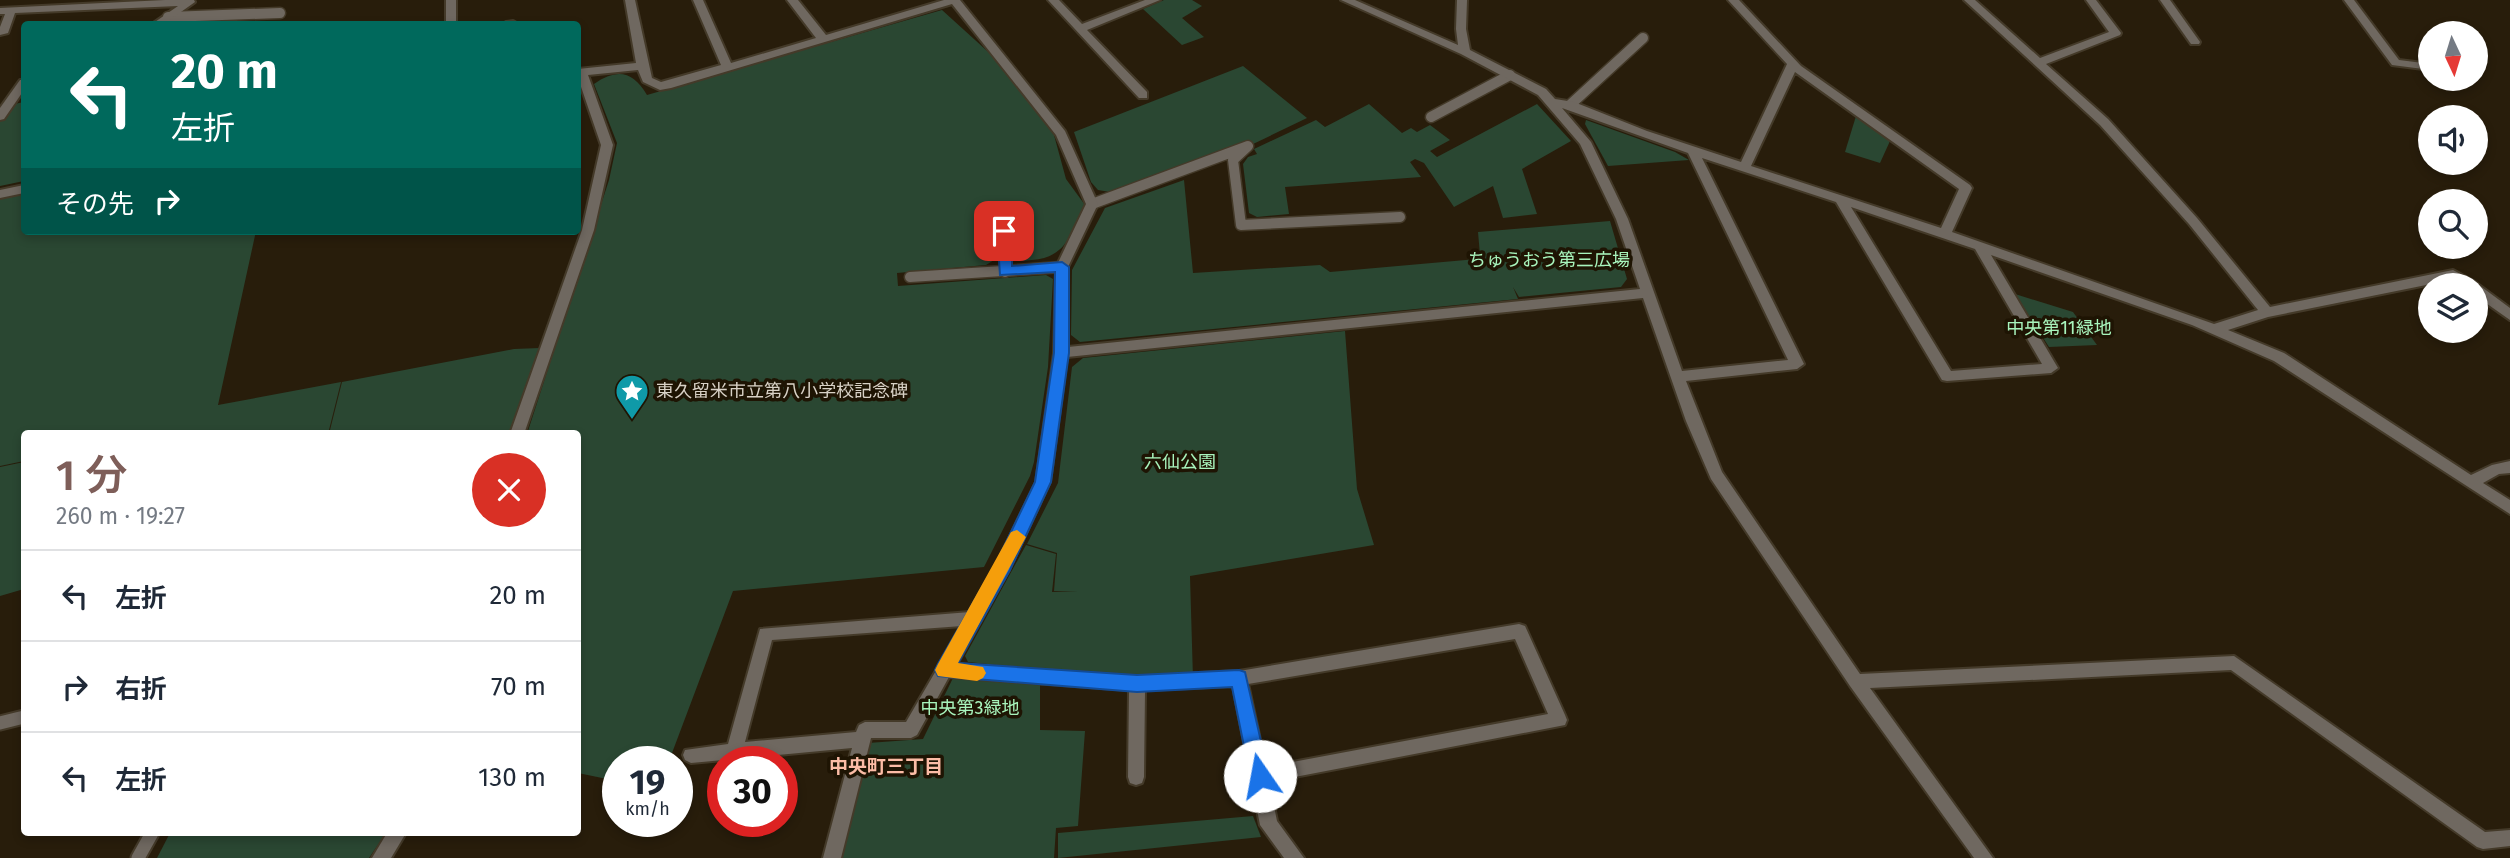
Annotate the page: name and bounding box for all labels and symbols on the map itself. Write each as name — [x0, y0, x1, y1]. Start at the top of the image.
north arrow — [2418, 21, 2488, 91]
pin — [974, 201, 1034, 261]
park label: ちゅうおう第三広場 — [1468, 249, 1630, 271]
park label: 中央第11緑地 — [2006, 317, 2112, 339]
place icon: 東久留米市立第八小学校記念碑 — [613, 372, 651, 421]
place label: 東久留米市立第八小学校記念碑 — [656, 380, 908, 402]
park label: 六仙公園 — [1144, 451, 1216, 473]
park label: 中央第3緑地 — [921, 697, 1019, 719]
position arrow — [1223, 739, 1297, 813]
speed limit sign: 30 — [707, 746, 798, 837]
district label: 中央町三丁目 — [829, 755, 943, 778]

